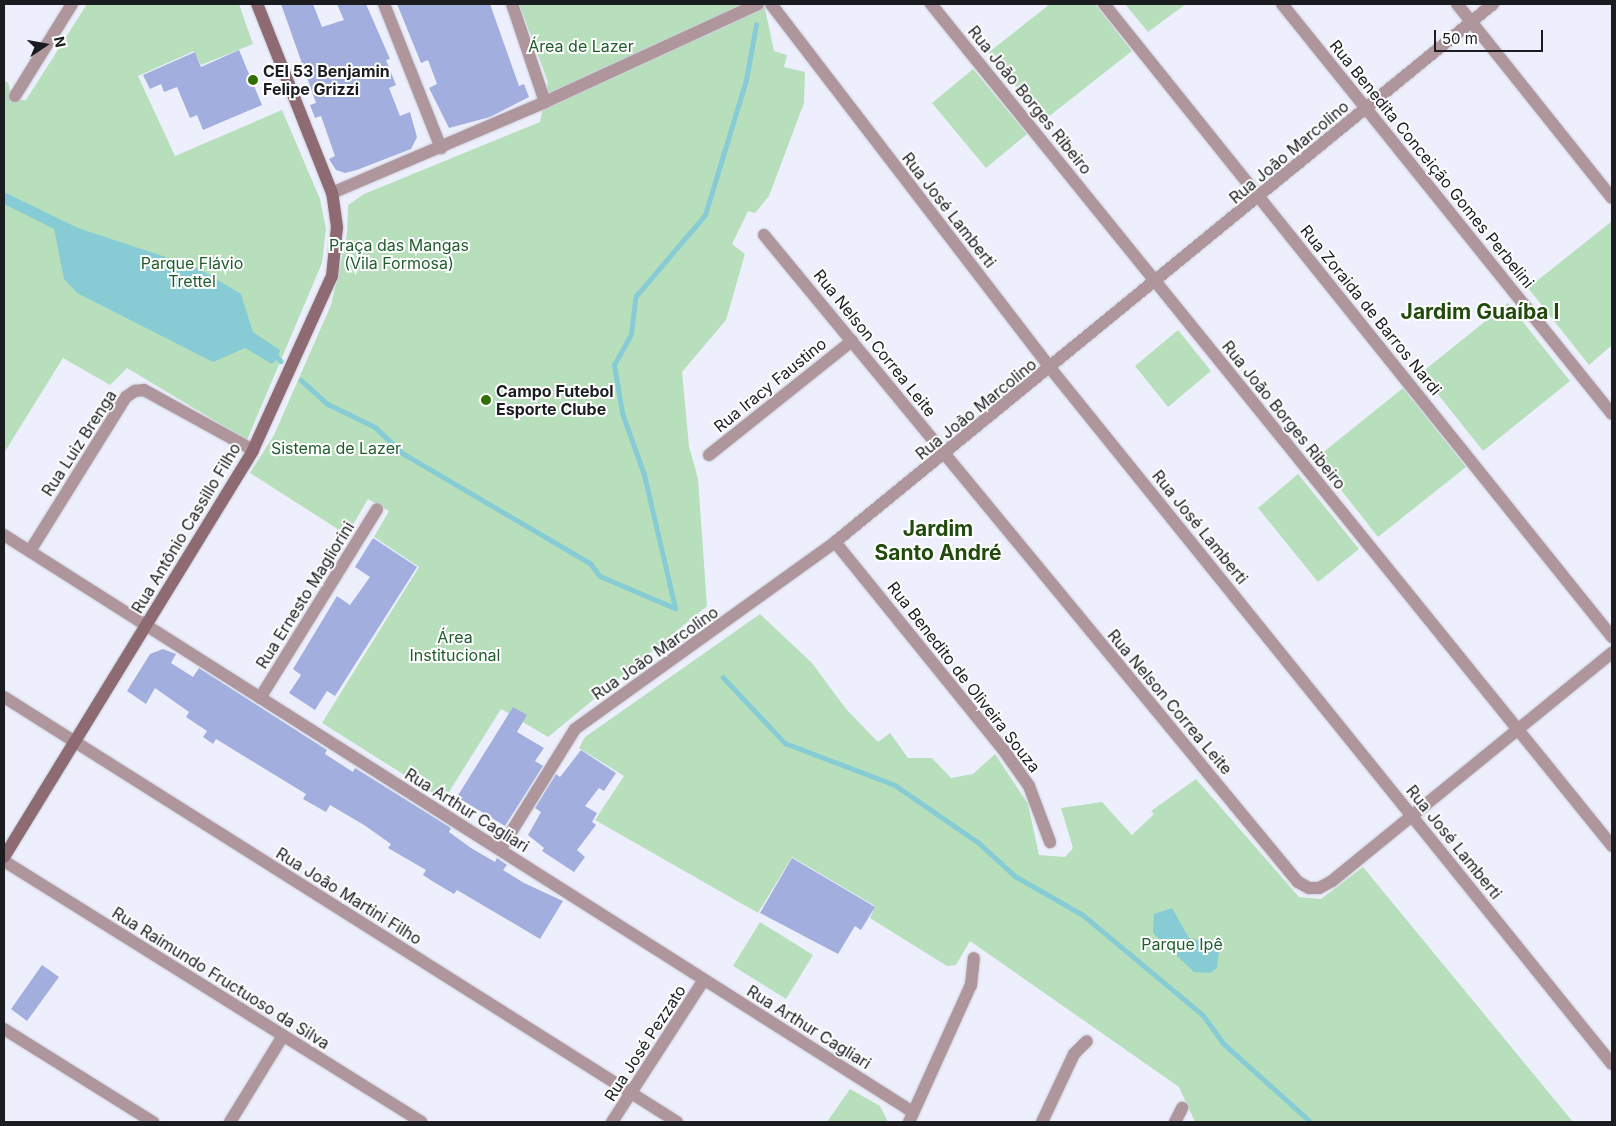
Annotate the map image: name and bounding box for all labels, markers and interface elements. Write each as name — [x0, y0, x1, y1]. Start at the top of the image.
north arrow — [20, 20, 70, 70]
scale bar — [1436, 20, 1545, 52]
street label: Rua João Borges Ribeiro — [964, 22, 1096, 178]
text: 50 m — [1442, 29, 1478, 48]
text: N — [51, 35, 70, 49]
park label: Área de Lazer — [528, 36, 634, 56]
street label: Rua Benedita Conceição Gomes Perbelini — [1326, 36, 1538, 292]
place label: CEI 53 Benjamin Felipe Grizzi — [263, 61, 390, 99]
marker: CEI 53 Benjamin Felipe Grizzi — [247, 74, 259, 86]
street label: Rua João Marcolino — [1225, 96, 1353, 208]
street label: Rua José Lamberti — [898, 149, 1000, 271]
street label: Rua Zoraida de Barros Nardi — [1296, 221, 1446, 399]
park label: Praça das Mangas (Vila Formosa) — [329, 235, 469, 273]
park label: Parque Flávio Trettel — [141, 253, 243, 291]
street label: Rua Nelson Correa Leite — [810, 266, 940, 420]
district label: Jardim Guaíba I — [1401, 299, 1559, 325]
street label: Rua Iracy Faustino — [710, 334, 830, 436]
street label: Rua João Borges Ribeiro — [1218, 337, 1350, 493]
street label: Rua João Marcolino — [912, 354, 1040, 464]
place label: Campo Futebol Esporte Clube — [496, 381, 614, 419]
street label: Rua Luiz Brenga — [38, 386, 120, 500]
marker: Campo Futebol Esporte Clube — [480, 394, 492, 406]
park label: Sistema de Lazer — [271, 438, 401, 458]
street label: Rua Antônio Cassillo Filho — [127, 439, 245, 617]
street label: Rua José Lamberti — [1148, 466, 1252, 588]
district label: Jardim Santo André — [875, 516, 1001, 566]
street label: Rua Ernesto Magliorini — [252, 518, 358, 672]
street label: Rua Benedito de Oliveira Souza — [884, 578, 1044, 776]
street label: Rua João Marcolino — [588, 602, 722, 704]
street label: Rua Nelson Correa Leite — [1104, 626, 1236, 778]
park label: Área Institucional — [410, 627, 500, 665]
street label: Rua Arthur Cagliari — [401, 764, 533, 856]
street label: Rua José Lamberti — [1402, 781, 1506, 903]
street label: Rua João Martini Filho — [273, 843, 425, 949]
street label: Rua Raimundo Fructuoso da Silva — [109, 903, 333, 1053]
park label: Parque Ipê — [1141, 934, 1223, 954]
street label: Rua José Pezzato — [600, 981, 690, 1105]
street label: Rua Arthur Cagliari — [743, 981, 875, 1073]

